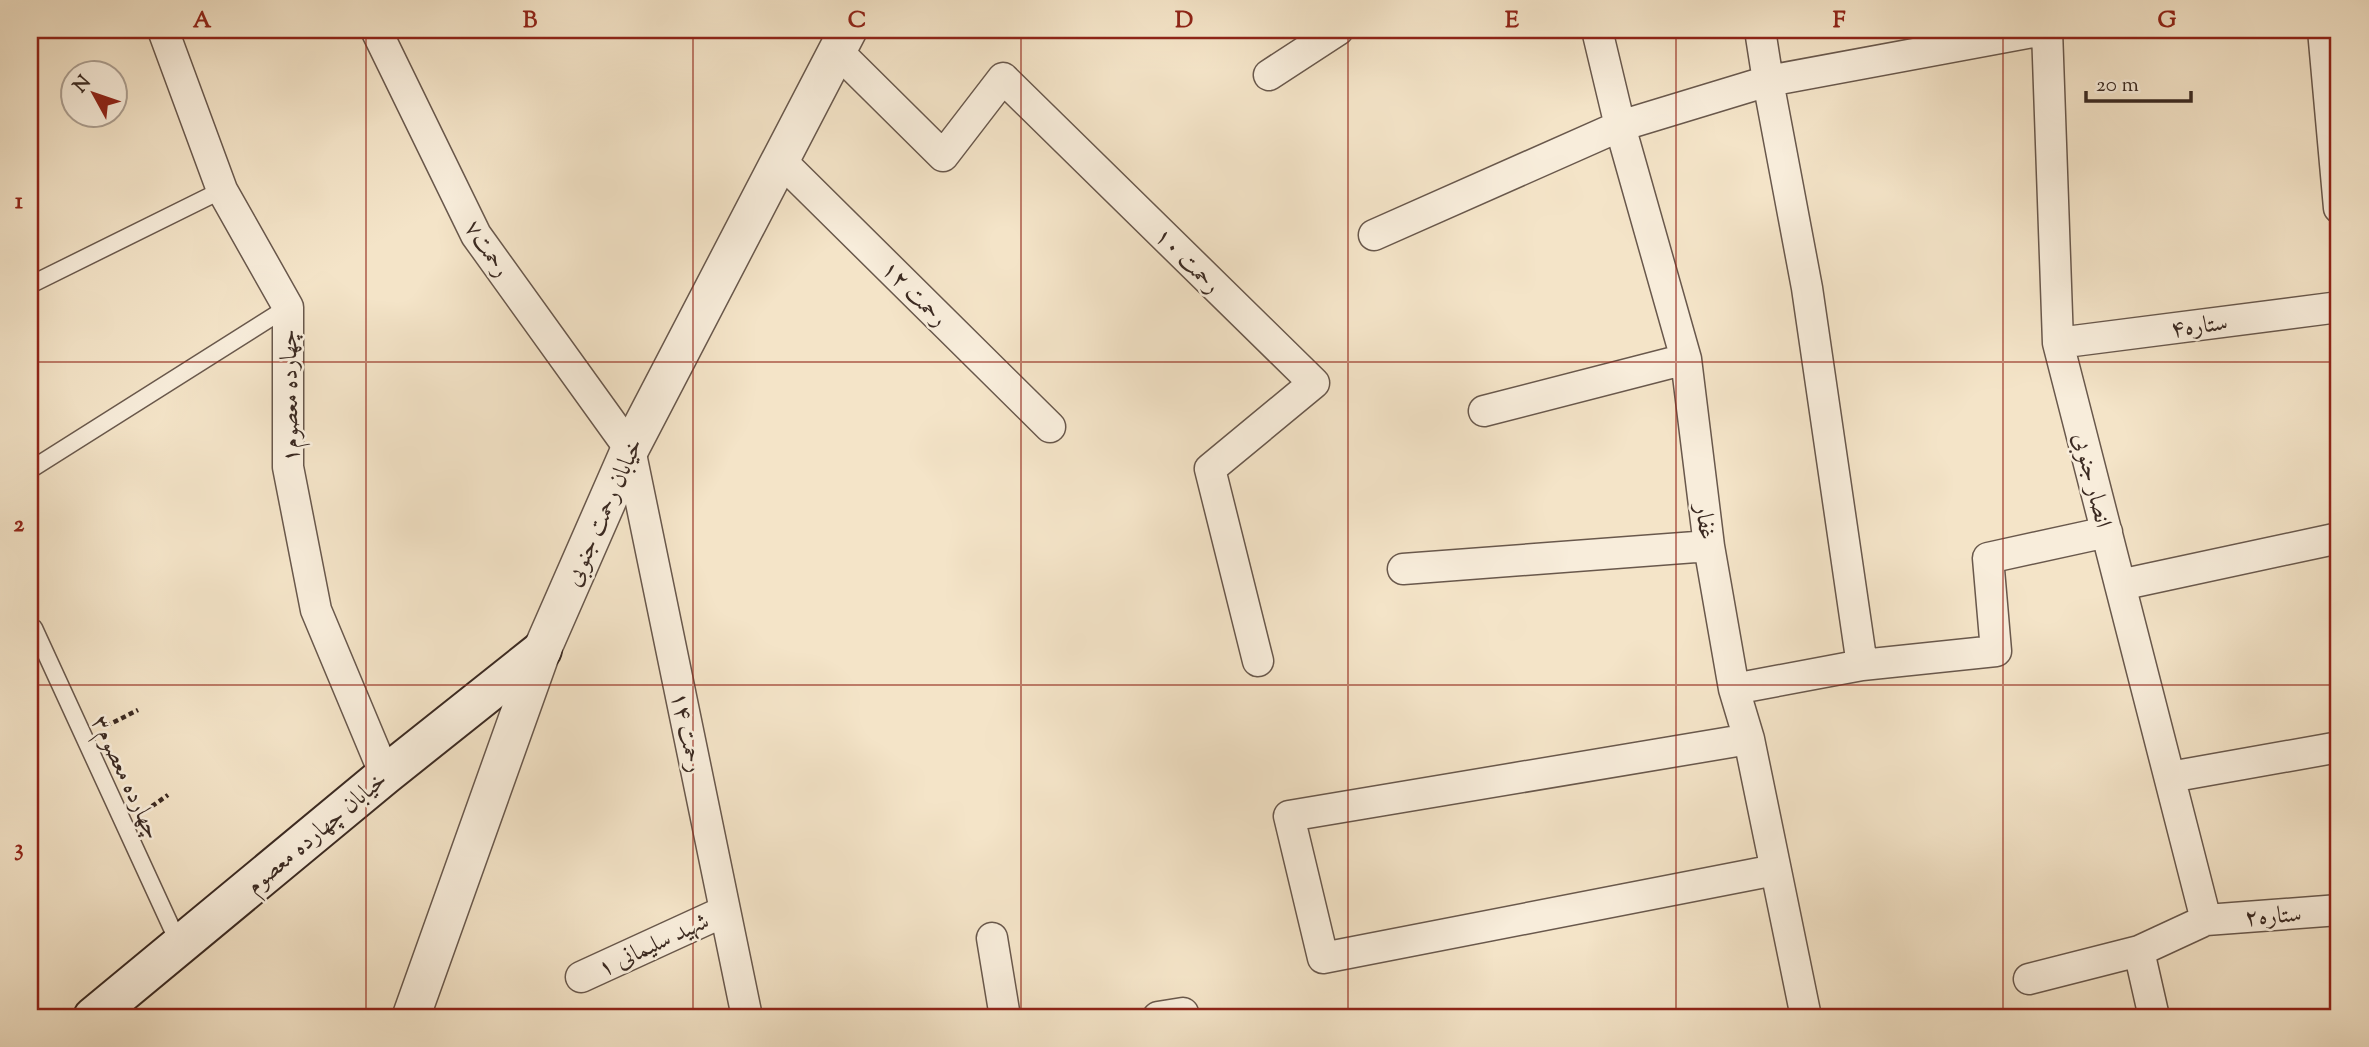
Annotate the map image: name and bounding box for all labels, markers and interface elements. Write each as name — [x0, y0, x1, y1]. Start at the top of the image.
text: A — [193, 5, 212, 38]
text: B — [523, 5, 538, 38]
text: C — [848, 5, 866, 38]
text: D — [1175, 5, 1193, 38]
text: E — [1505, 5, 1519, 38]
text: F — [1833, 5, 1846, 38]
text: G — [2158, 5, 2177, 38]
north arrow — [60, 60, 130, 130]
scale bar — [2086, 60, 2190, 104]
text: N — [68, 70, 98, 99]
text: 20 m — [2096, 71, 2139, 101]
text: 1 — [15, 186, 23, 219]
street label: رحمت۷ — [455, 214, 518, 284]
street label: رحمت ۱۰ — [1146, 221, 1227, 302]
street label: رحمت ۱۲ — [873, 254, 954, 335]
street label: ستاره۴ — [2169, 307, 2230, 347]
street label: چهارده معصوم۱ — [273, 329, 311, 463]
street label: انصار جنوبی — [2063, 429, 2119, 532]
street label: خیابان رحمت جنوبی — [557, 433, 653, 592]
street label: غفار — [1685, 501, 1723, 542]
text: 2 — [14, 509, 25, 542]
street label: رحمت ۱۴ — [661, 689, 711, 776]
street label: چهارده معصوم۳ — [80, 710, 169, 846]
street label: خیابان چهارده معصوم — [239, 764, 397, 904]
text: 3 — [14, 833, 24, 866]
street label: ستاره۲ — [2243, 898, 2303, 936]
street label: شهید سلیمانی ۱ — [593, 905, 715, 986]

